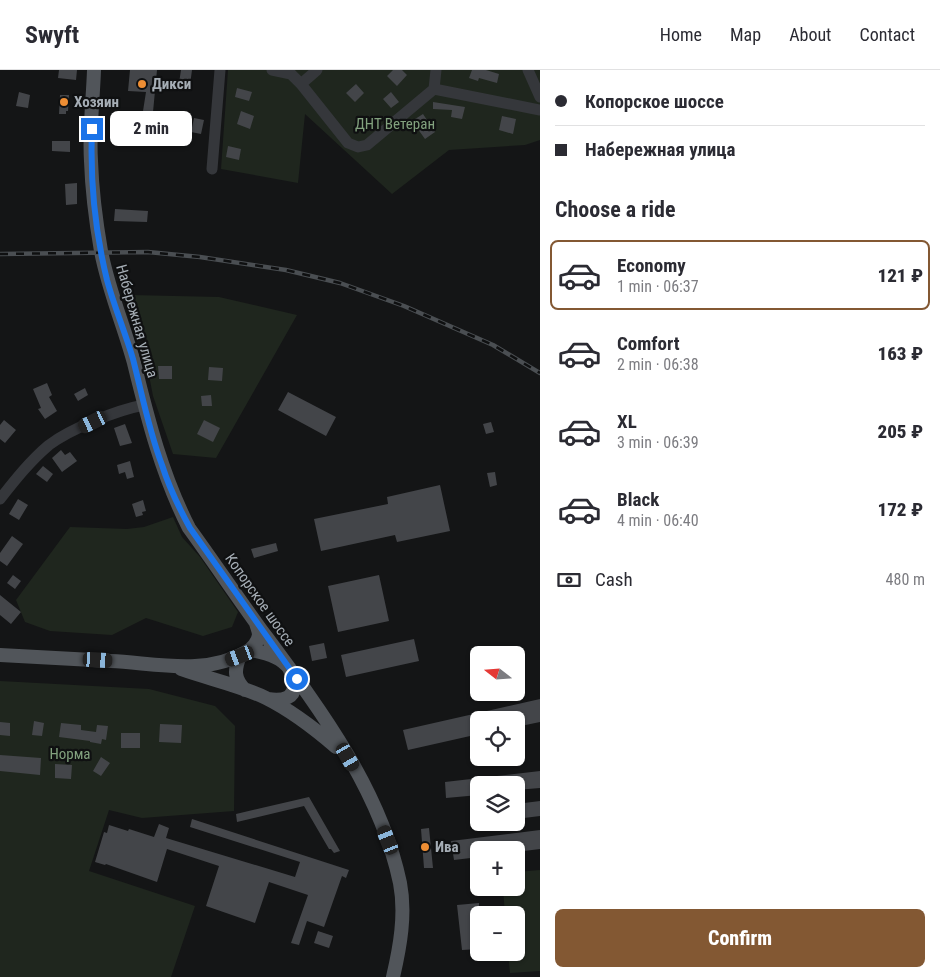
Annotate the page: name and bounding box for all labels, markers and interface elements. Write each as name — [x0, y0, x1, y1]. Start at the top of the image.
text: Swyft — [25, 21, 79, 49]
text: Home — [660, 24, 702, 45]
text: Map — [730, 24, 761, 45]
text: About — [789, 24, 831, 45]
text: Contact — [859, 24, 915, 45]
place label: Дикси — [152, 75, 191, 93]
marker: Дикси — [136, 78, 148, 90]
text: Копорское шоссе — [585, 90, 724, 113]
place label: Хозяин — [74, 93, 119, 111]
marker: Хозяин — [58, 96, 70, 108]
callout: 2 min — [110, 112, 192, 146]
park label: ДНТ Ветеран — [355, 115, 435, 133]
route end — [81, 118, 103, 140]
text: 2 min — [133, 119, 169, 138]
text: Набережная улица — [585, 138, 736, 161]
text: Choose a ride — [555, 197, 676, 222]
icon: car — [557, 253, 602, 298]
text: Economy — [617, 254, 686, 277]
street label: Набережная улица — [112, 262, 162, 380]
text: 121 ₽ — [878, 264, 923, 287]
text: 1 min · 06:37 — [617, 277, 699, 296]
icon: car — [557, 331, 602, 376]
text: Comfort — [617, 332, 680, 355]
text: 163 ₽ — [878, 342, 923, 365]
text: 2 min · 06:38 — [617, 355, 699, 374]
car — [76, 409, 109, 435]
icon: car — [557, 409, 602, 454]
text: XL — [617, 410, 637, 433]
text: 205 ₽ — [878, 420, 923, 443]
text: 3 min · 06:39 — [617, 433, 699, 452]
icon: car — [557, 487, 602, 532]
text: Black — [617, 488, 659, 511]
text: 172 ₽ — [878, 498, 923, 521]
text: 4 min · 06:40 — [617, 511, 699, 530]
street label: Копорское шоссе — [221, 550, 299, 650]
icon: cash — [555, 566, 583, 594]
text: Cash — [595, 568, 633, 591]
text: 480 m — [886, 570, 925, 589]
car — [223, 644, 256, 668]
north arrow — [470, 646, 525, 701]
map controls — [470, 646, 525, 961]
car — [82, 652, 113, 668]
route start — [286, 668, 308, 690]
button: locate — [470, 711, 525, 766]
car — [334, 740, 361, 774]
park label: Норма — [49, 745, 91, 763]
button: layers — [470, 776, 525, 831]
car — [375, 823, 400, 857]
place label: Ива — [435, 838, 459, 856]
marker: Ива — [419, 841, 431, 853]
button: + — [470, 841, 525, 896]
button: − — [470, 906, 525, 961]
button: Confirm — [555, 909, 925, 967]

